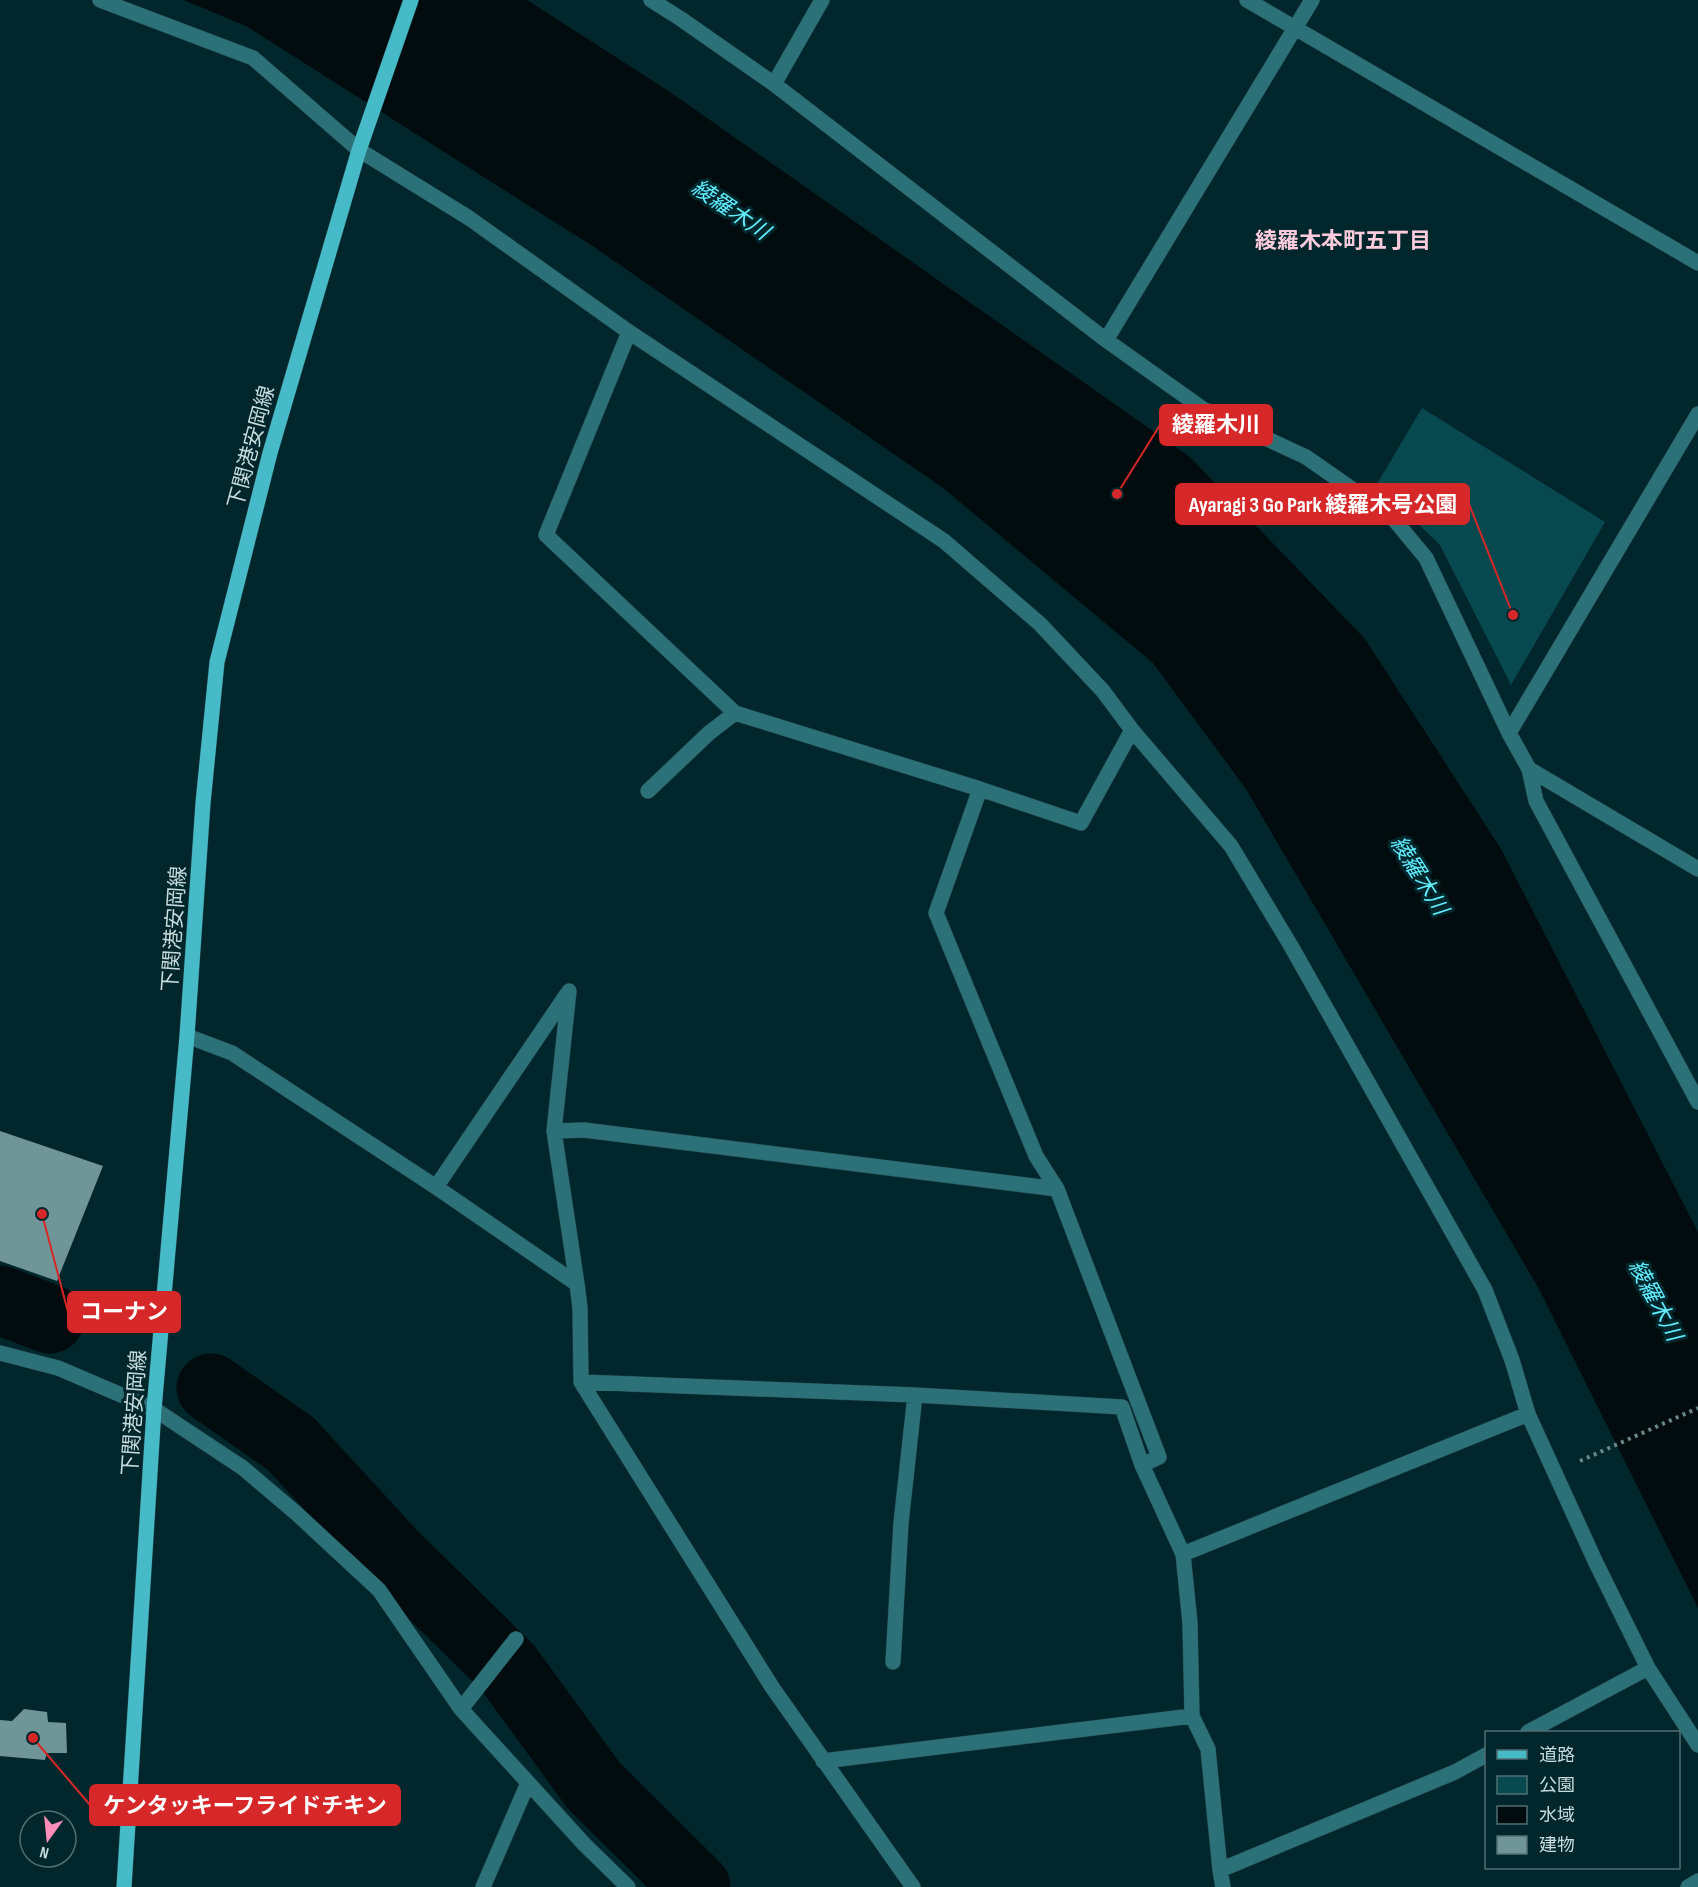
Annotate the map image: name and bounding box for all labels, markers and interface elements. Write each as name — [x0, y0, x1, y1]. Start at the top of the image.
water label: 綾羅木川 — [686, 174, 776, 247]
district label: 綾羅木本町五丁目 — [1255, 228, 1431, 255]
street label: 下関港安岡線 — [223, 383, 280, 511]
callout: 綾羅木川 — [1160, 405, 1272, 445]
text: 綾羅木川 — [1172, 412, 1260, 439]
callout: Ayaragi 3 Go Park 綾羅木号公園 — [1176, 484, 1469, 524]
text: Ayaragi 3 Go Park 綾羅木号公園 — [1188, 492, 1457, 519]
water label: 綾羅木川 — [1384, 831, 1455, 922]
street label: 下関港安岡線 — [158, 865, 191, 993]
water label: 綾羅木川 — [1622, 1256, 1688, 1348]
callout: コーナン — [68, 1292, 180, 1332]
text: コーナン — [80, 1299, 168, 1326]
street label: 下関港安岡線 — [118, 1349, 151, 1477]
legend — [1485, 1731, 1680, 1869]
text: 道路 — [1539, 1745, 1575, 1766]
text: 公園 — [1539, 1775, 1575, 1796]
callout: ケンタッキーフライドチキン — [90, 1785, 400, 1825]
text: ケンタッキーフライドチキン — [103, 1793, 387, 1820]
text: 水域 — [1539, 1805, 1575, 1826]
north arrow — [18, 1809, 78, 1869]
text: 建物 — [1539, 1835, 1575, 1856]
text: N — [38, 1842, 51, 1862]

